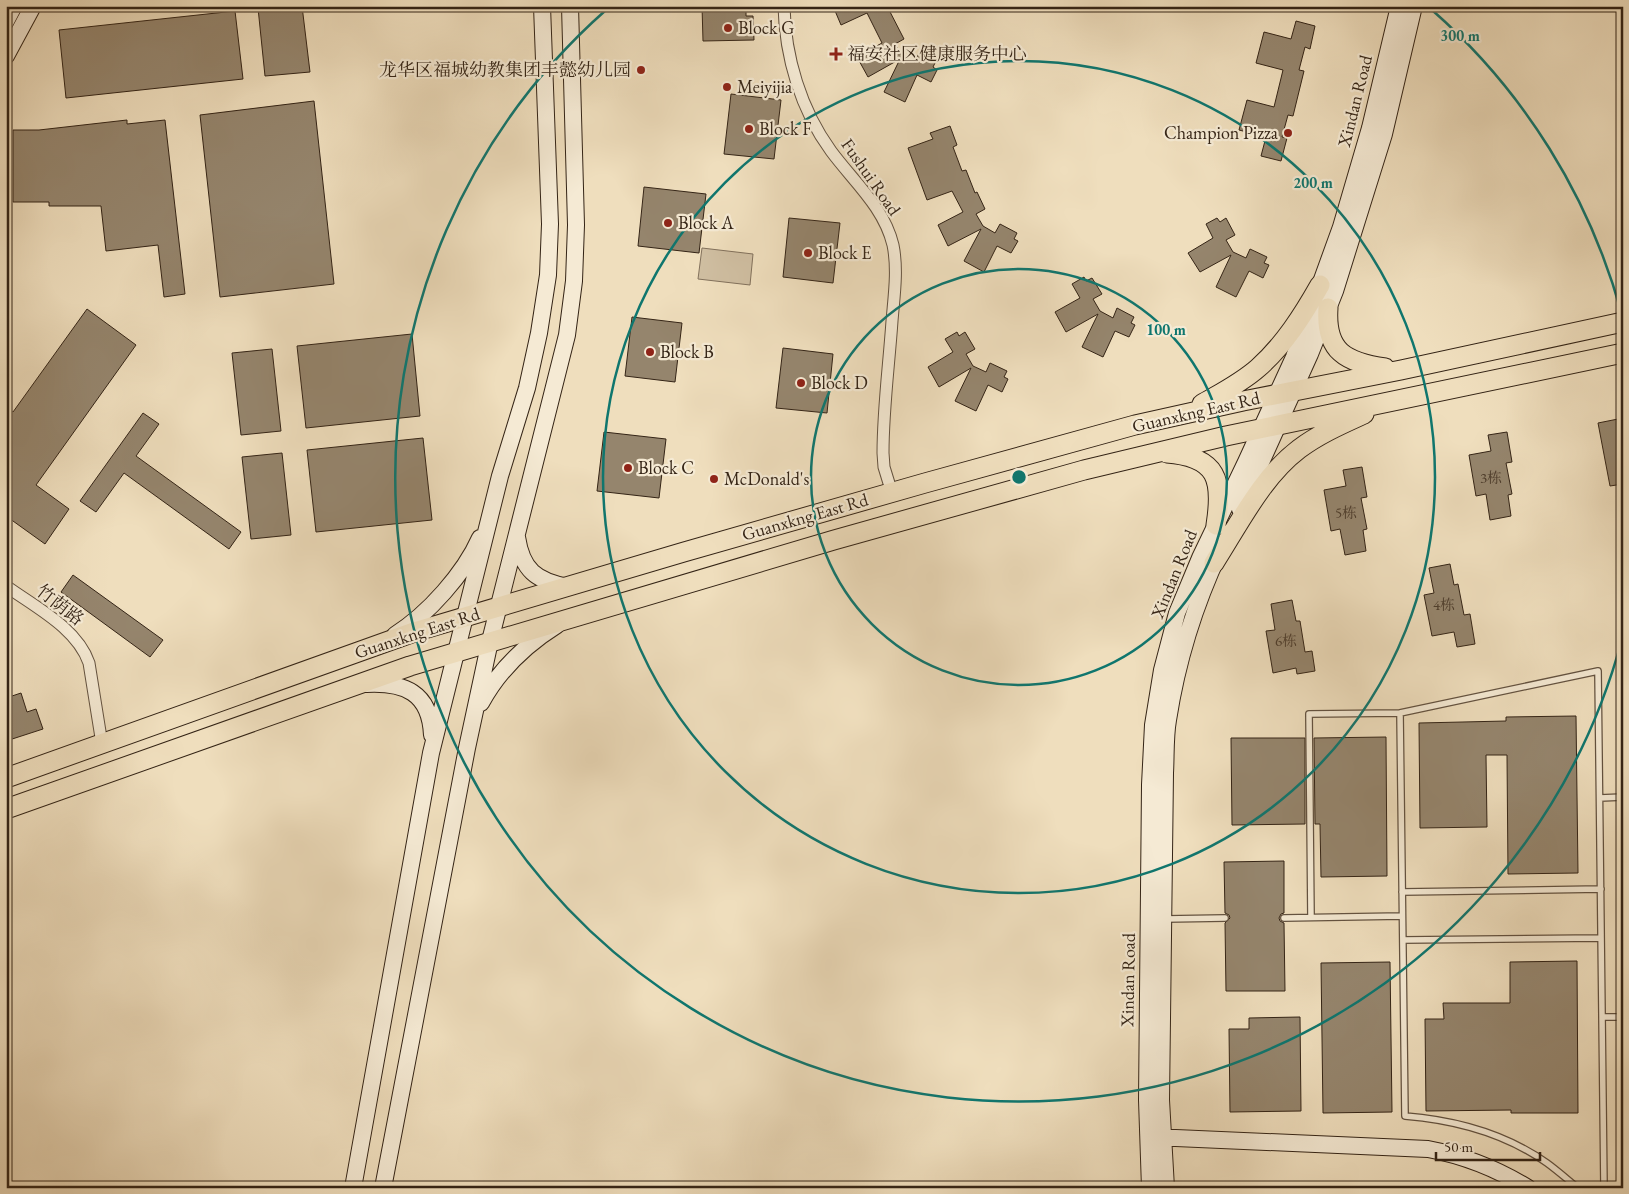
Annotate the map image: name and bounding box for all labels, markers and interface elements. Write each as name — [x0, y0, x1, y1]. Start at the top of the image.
place label: Block G — [738, 16, 794, 39]
marker: Block G — [722, 22, 734, 34]
text: 300 m — [1440, 26, 1480, 45]
place label: 福安社区健康服务中心 — [847, 42, 1027, 65]
marker: 福安社区健康服务中心 — [829, 47, 843, 61]
street label: Xindan Road — [1332, 52, 1377, 150]
place label: 龙华区福城幼教集团丰懿幼儿园 — [379, 58, 631, 81]
marker: 龙华区福城幼教集团丰懿幼儿园 — [635, 64, 647, 76]
place label: Meiyijia — [737, 75, 793, 98]
marker: Meiyijia — [721, 81, 733, 93]
place label: Block F — [759, 117, 811, 140]
place label: Champion Pizza — [1164, 121, 1279, 144]
marker: Block F — [743, 123, 755, 135]
marker: Champion Pizza — [1282, 127, 1294, 139]
street label: Fushui Road — [836, 134, 907, 220]
text: 200 m — [1293, 173, 1333, 192]
place label: Block A — [678, 211, 734, 234]
marker: Block A — [662, 217, 674, 229]
place label: Block E — [818, 241, 871, 264]
marker: Block E — [802, 247, 814, 259]
text: 100 m — [1146, 320, 1186, 339]
place label: Block B — [660, 340, 714, 363]
marker: Block B — [644, 346, 656, 358]
place label: Block D — [811, 371, 868, 394]
marker: Block D — [795, 377, 807, 389]
street label: Guanxkng East Rd — [1130, 385, 1263, 437]
place label: Block C — [638, 456, 694, 479]
marker: Block C — [622, 462, 634, 474]
place label: McDonald's — [724, 467, 809, 490]
centre of rings — [1010, 468, 1028, 486]
house number: 3栋 — [1480, 468, 1502, 487]
marker: McDonald's — [708, 473, 720, 485]
street label: Guanxkng East Rd — [739, 487, 872, 546]
house number: 5栋 — [1335, 503, 1357, 522]
street label: Xindan Road — [1145, 525, 1202, 622]
street label: 竹荫路 — [32, 579, 89, 630]
house number: 4栋 — [1433, 595, 1455, 614]
street label: Guanxkng East Rd — [351, 601, 483, 664]
house number: 6栋 — [1275, 631, 1297, 650]
street label: Xindan Road — [1115, 932, 1140, 1028]
scale bar — [1436, 1129, 1540, 1161]
text: 50 m — [1444, 1137, 1473, 1156]

